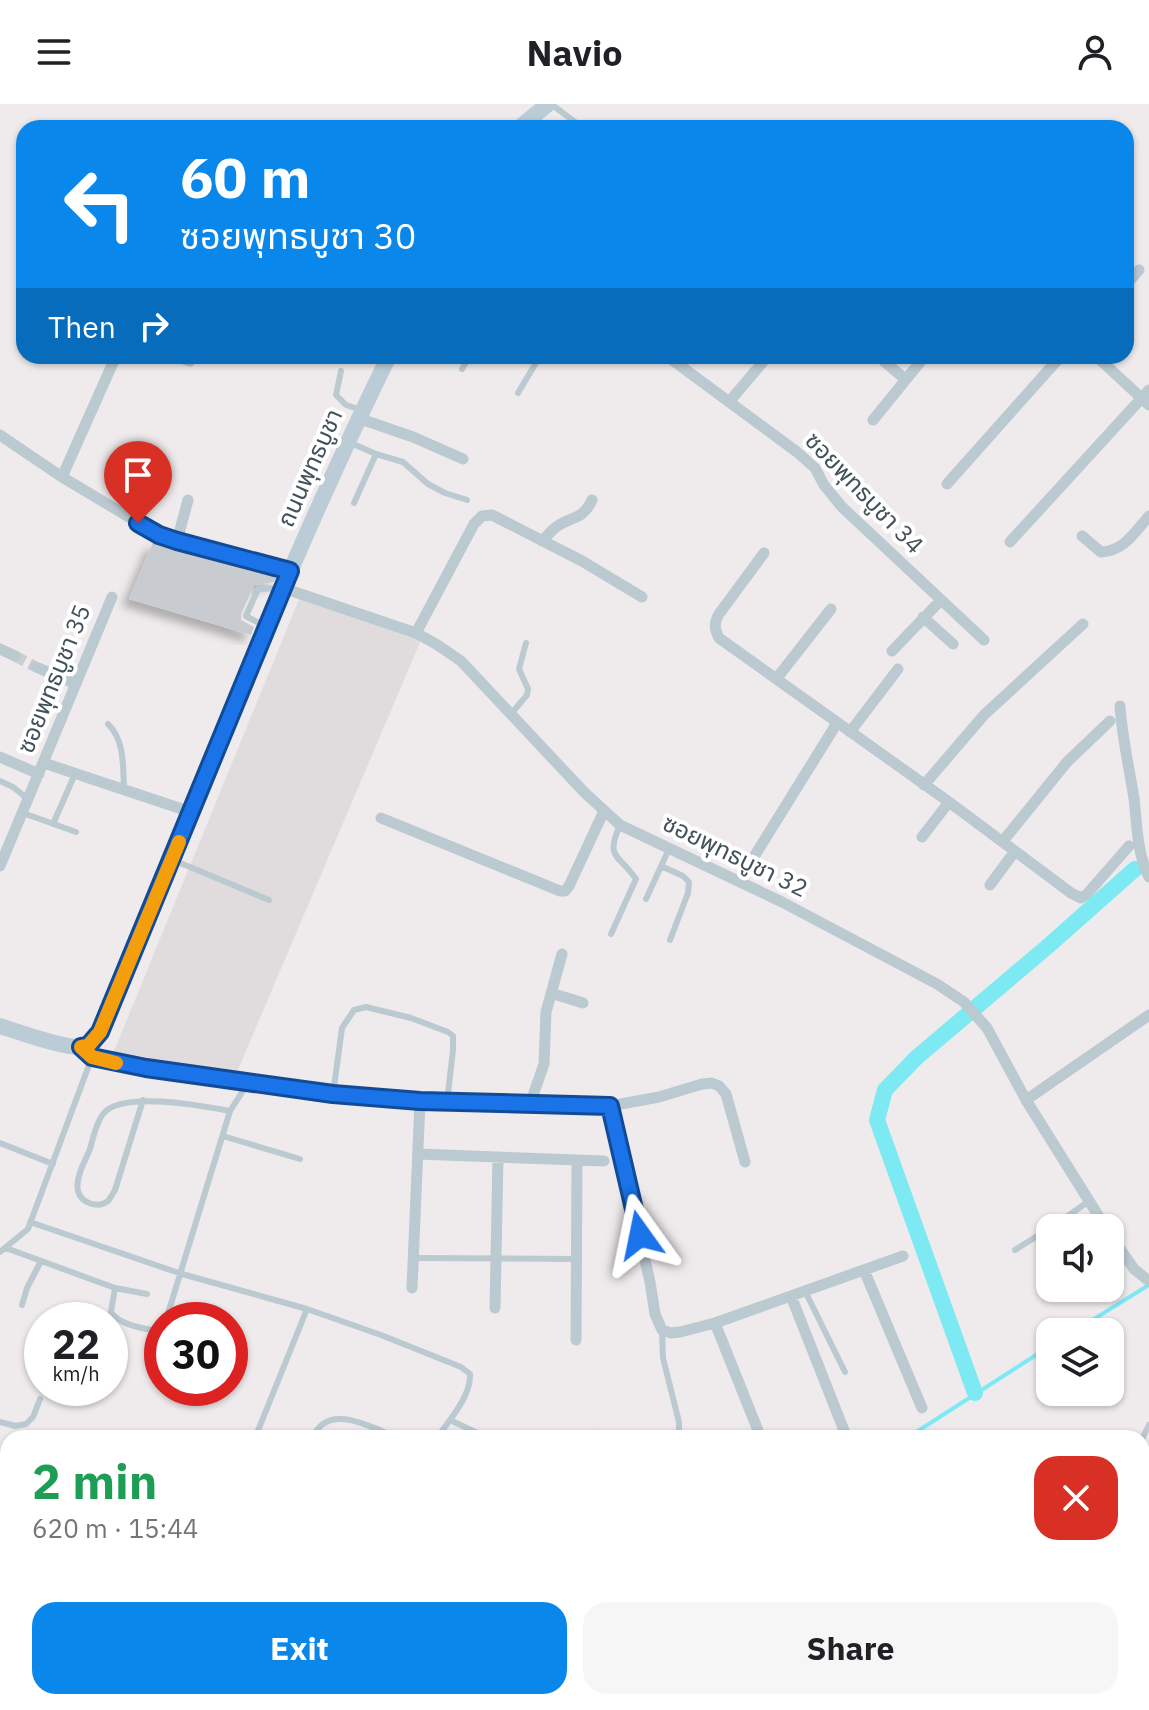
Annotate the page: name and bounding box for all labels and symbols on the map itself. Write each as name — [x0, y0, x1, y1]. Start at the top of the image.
street label: ถนนพุทธบูชา — [269, 404, 349, 532]
street label: ซอยพุทธบูชา 34 — [798, 424, 931, 560]
pin — [104, 441, 172, 523]
street label: ซอยพุทธบูชา 35 — [9, 600, 97, 758]
street label: ซอยพุทธบูชา 32 — [658, 806, 813, 904]
position arrow — [598, 1193, 682, 1277]
speed limit sign: 30 — [144, 1302, 248, 1406]

